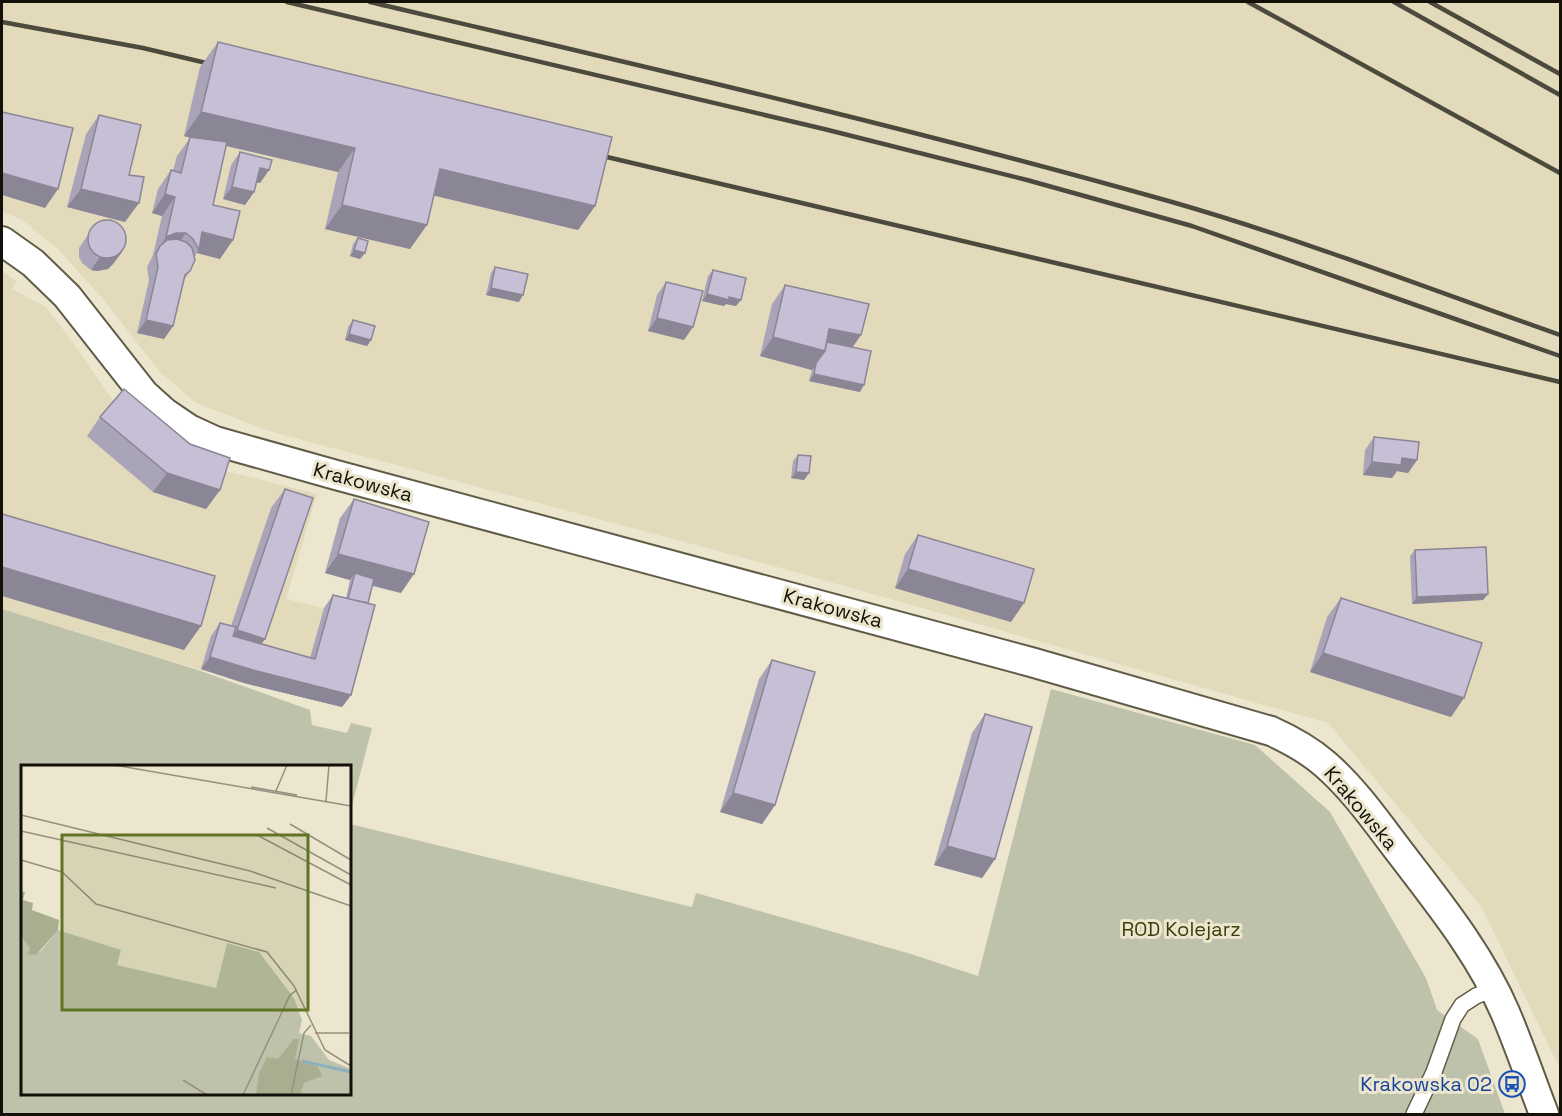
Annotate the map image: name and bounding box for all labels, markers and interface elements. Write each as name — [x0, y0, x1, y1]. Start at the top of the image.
street label: Krakowska — [310, 456, 416, 508]
street label: Krakowska — [780, 582, 886, 634]
street label: Krakowska — [1318, 761, 1404, 855]
inset map — [21, 765, 351, 1095]
park label: ROD Kolejarz — [1121, 916, 1241, 942]
bus stop icon: Krakowska 02 — [1497, 1069, 1527, 1099]
place label: Krakowska 02 — [1360, 1071, 1492, 1097]

